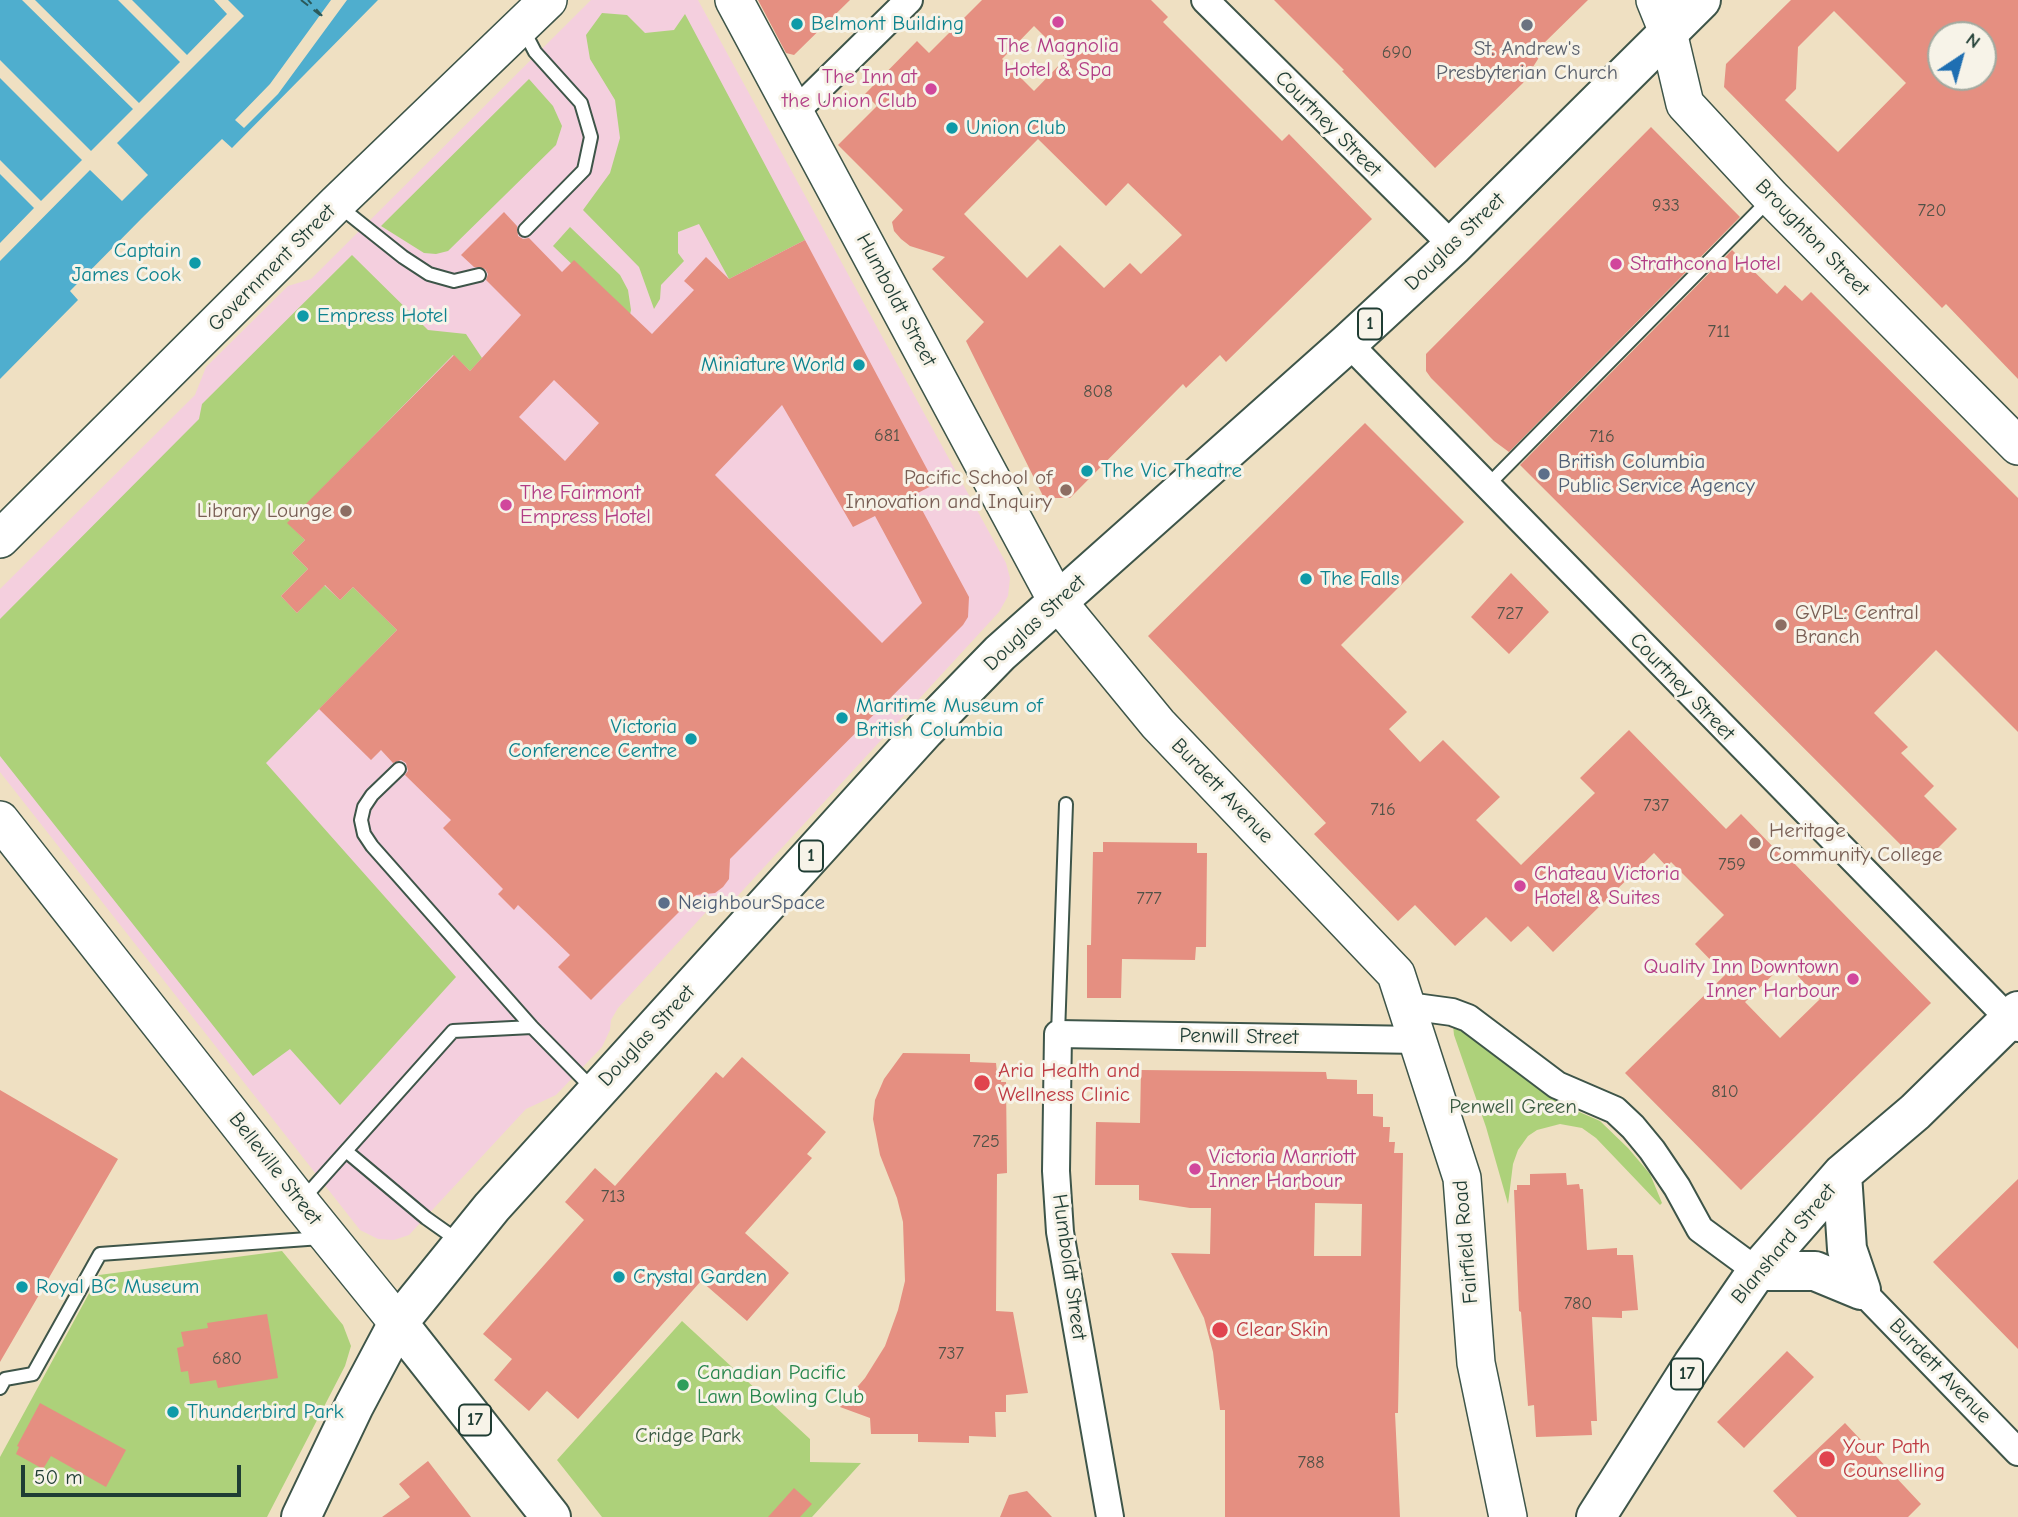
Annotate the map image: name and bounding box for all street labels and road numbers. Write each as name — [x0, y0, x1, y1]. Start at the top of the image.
street label: Courtney Street — [1270, 66, 1386, 182]
street label: Broughton Street — [1750, 174, 1874, 302]
street label: Douglas Street — [1400, 188, 1510, 296]
street label: Government Street — [203, 199, 341, 337]
street label: Humboldt Street — [850, 229, 942, 371]
road number: 1 — [1358, 308, 1382, 340]
street label: Douglas Street — [979, 569, 1091, 677]
street label: Courtney Street — [1624, 628, 1740, 746]
street label: Burdett Avenue — [1166, 733, 1278, 849]
road number: 1 — [799, 841, 823, 872]
street label: Douglas Street — [593, 980, 701, 1092]
street label: Penwill Street — [1179, 1023, 1299, 1051]
street label: Belleville Street — [223, 1108, 327, 1230]
street label: Fairfield Road — [1448, 1179, 1484, 1305]
street label: Blanshard Street — [1726, 1179, 1842, 1309]
street label: Humboldt Street — [1046, 1192, 1092, 1342]
street label: Burdett Avenue — [1884, 1313, 1996, 1429]
road number: 17 — [1671, 1358, 1703, 1390]
road number: 17 — [459, 1404, 491, 1436]

